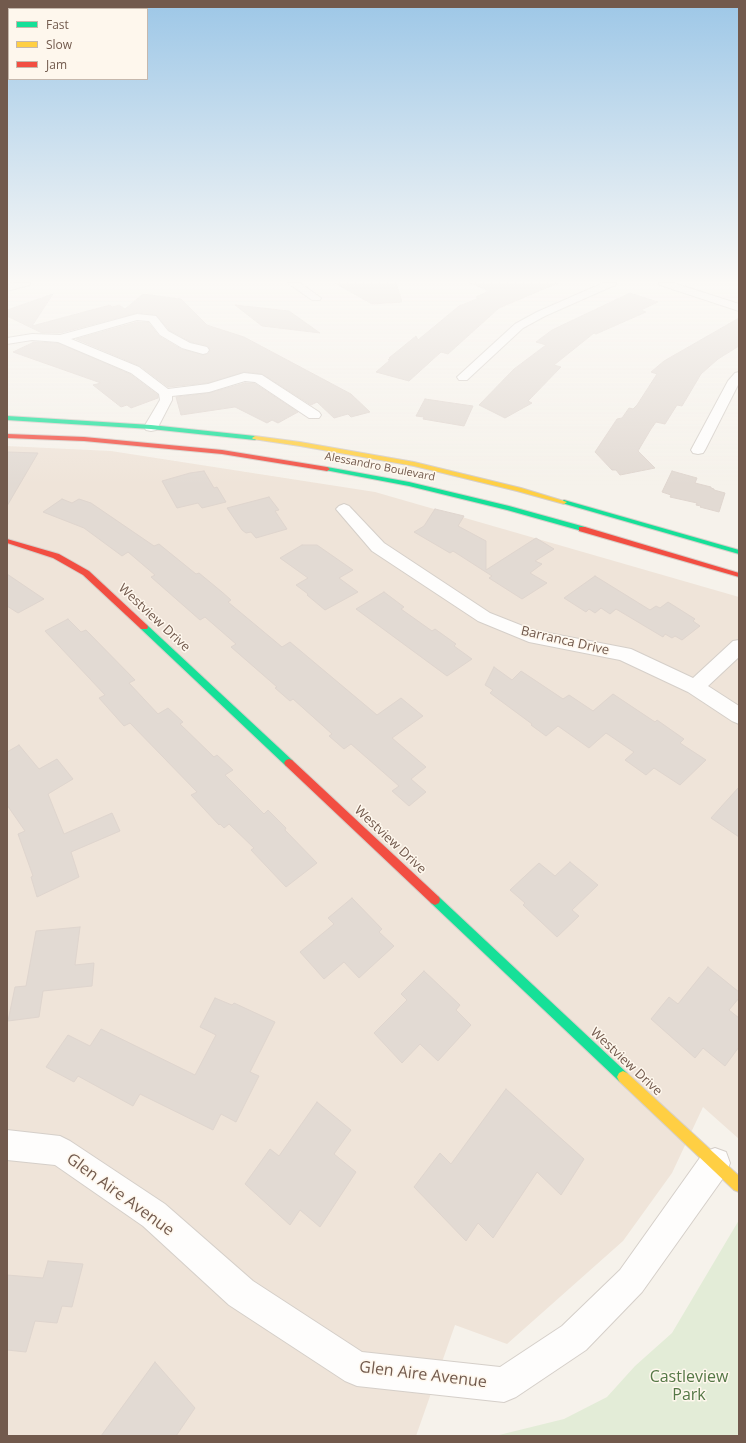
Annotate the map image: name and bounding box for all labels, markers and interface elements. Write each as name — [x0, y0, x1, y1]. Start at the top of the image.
legend — [8, 8, 148, 80]
text: Fast — [46, 16, 69, 33]
text: Slow — [46, 36, 72, 53]
text: Jam — [46, 56, 67, 73]
street label: Alessandro Boulevard — [324, 450, 436, 484]
street label: Westview Drive — [115, 581, 193, 655]
street label: Barranca Drive — [519, 623, 611, 659]
street label: Westview Drive — [351, 803, 429, 877]
street label: Westview Drive — [587, 1025, 665, 1099]
street label: Glen Aire Avenue — [63, 1150, 177, 1240]
street label: Glen Aire Avenue — [358, 1358, 488, 1392]
park label: Castleview Park — [650, 1367, 728, 1405]

